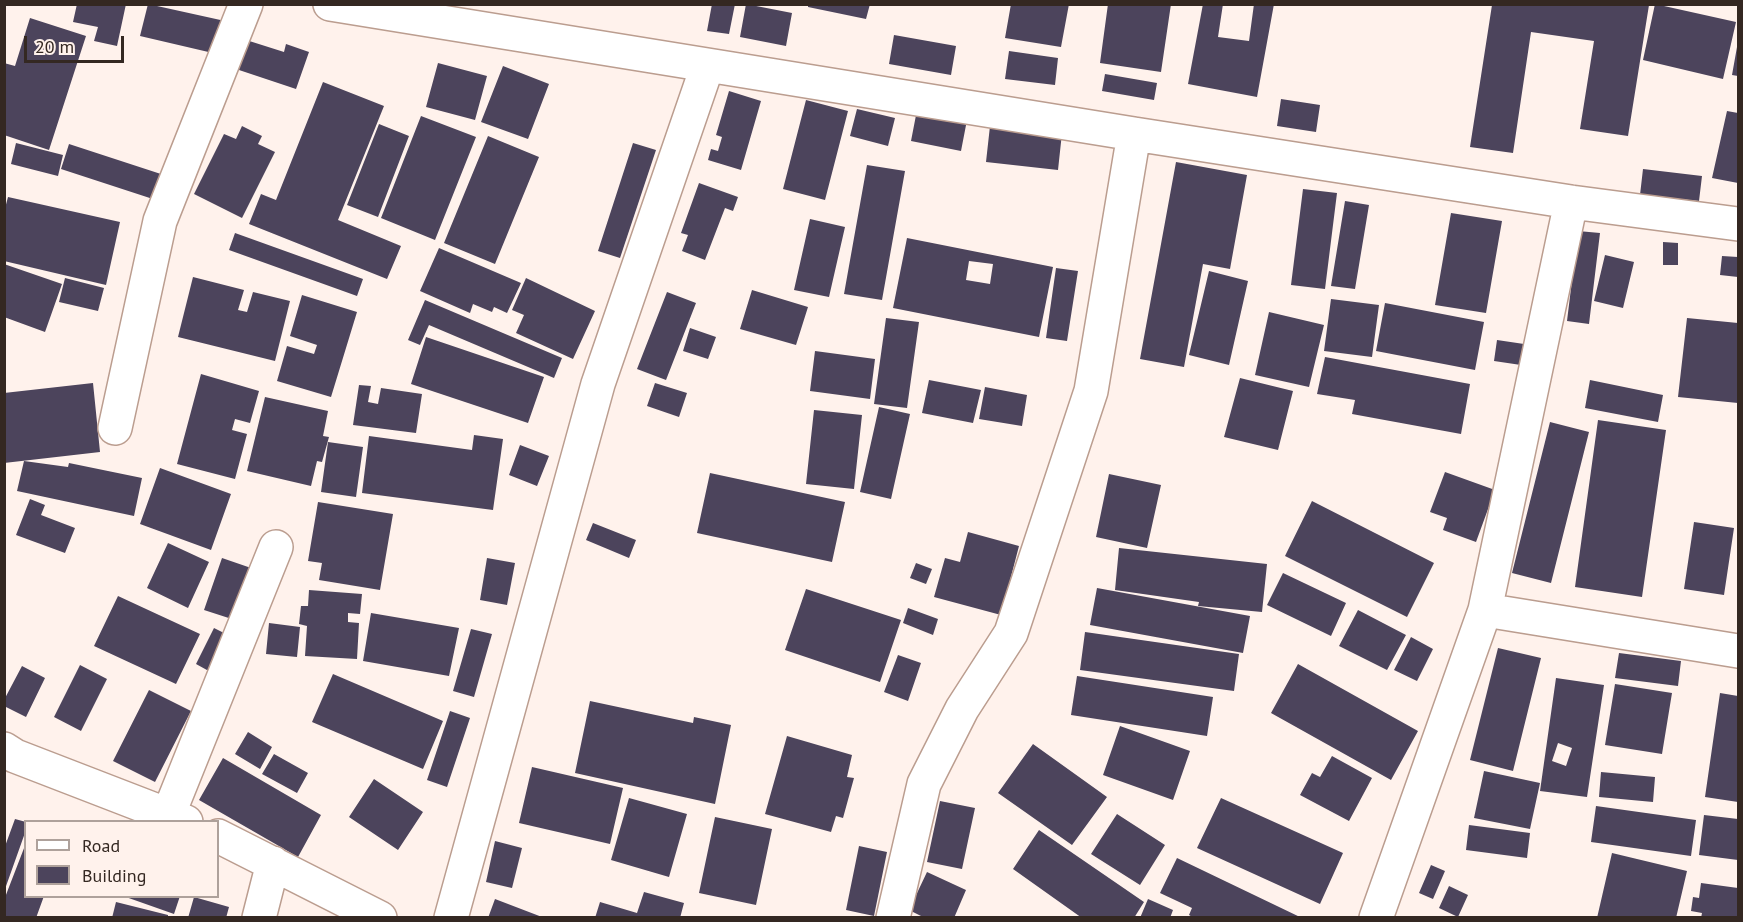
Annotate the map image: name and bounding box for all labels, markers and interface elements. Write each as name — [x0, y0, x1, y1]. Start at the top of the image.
scale bar — [27, 24, 128, 62]
text: 20 m — [35, 35, 74, 58]
legend — [24, 820, 219, 898]
text: Road — [82, 834, 120, 857]
text: Building — [82, 864, 146, 887]

